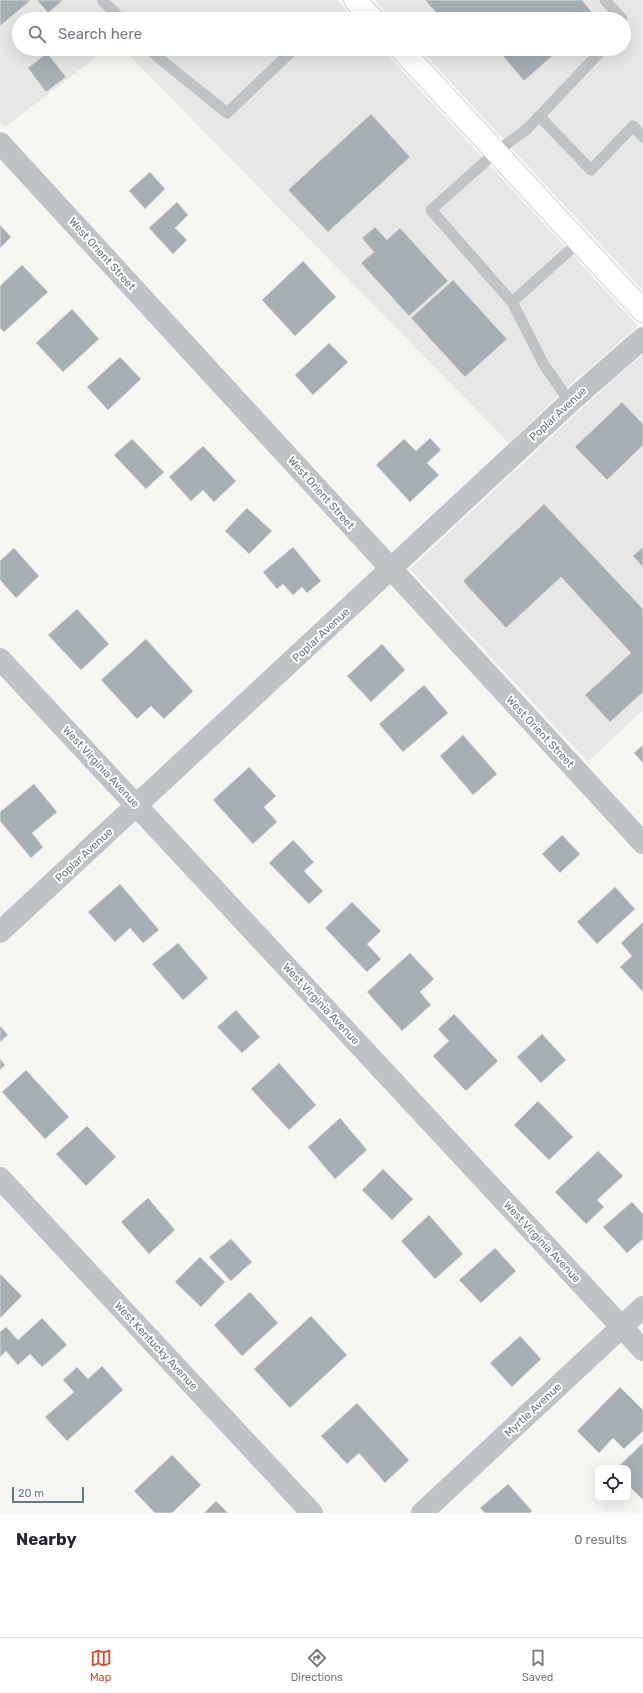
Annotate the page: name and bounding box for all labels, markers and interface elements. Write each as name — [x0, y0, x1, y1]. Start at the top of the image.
search box — [12, 12, 631, 56]
icon: search — [26, 23, 48, 45]
text: Search here — [58, 25, 142, 43]
street label: West Orient Street — [66, 215, 138, 293]
street label: Poplar Avenue — [527, 384, 589, 444]
street label: West Orient Street — [285, 454, 357, 532]
street label: Poplar Avenue — [290, 605, 352, 665]
street label: West Orient Street — [503, 693, 577, 771]
street label: West Virginia Avenue — [60, 724, 142, 810]
street label: Poplar Avenue — [53, 825, 115, 885]
street label: West Virginia Avenue — [280, 961, 362, 1047]
street label: West Virginia Avenue — [501, 1199, 583, 1285]
street label: West Kentucky Avenue — [112, 1299, 200, 1393]
street label: Myrtle Avenue — [502, 1380, 564, 1440]
map controls — [595, 1465, 631, 1501]
button: locate — [595, 1465, 631, 1501]
scale bar — [12, 1485, 84, 1504]
text: 20 m — [18, 1487, 44, 1500]
text: Nearby — [16, 1529, 77, 1549]
text: 0 results — [574, 1532, 627, 1547]
tab: Map — [90, 1647, 112, 1684]
tab: Directions — [291, 1647, 343, 1684]
tab: Saved — [522, 1647, 553, 1684]

